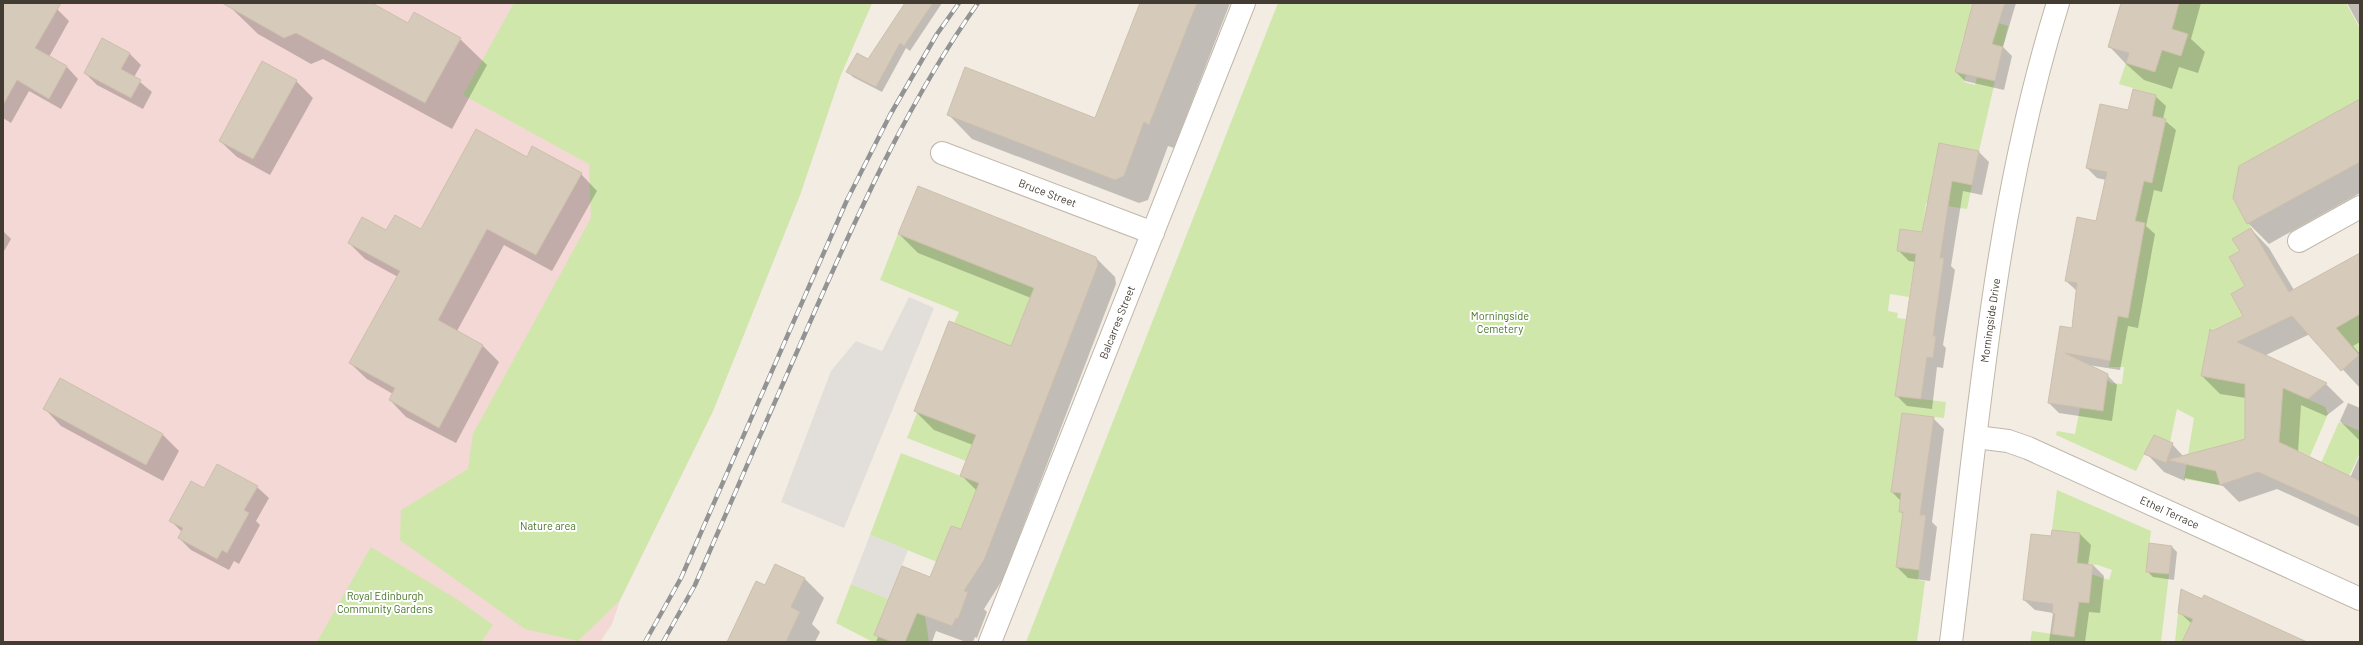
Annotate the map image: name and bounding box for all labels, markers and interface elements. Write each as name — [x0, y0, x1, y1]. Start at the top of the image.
street label: Bruce Street — [1017, 176, 1079, 209]
street label: Morningside Drive — [1977, 277, 2002, 363]
street label: Balcarres Street — [1096, 284, 1137, 361]
park label: Morningside Cemetery — [1471, 309, 1529, 335]
street label: Ethel Terrace — [2138, 493, 2202, 531]
park label: Nature area — [520, 519, 576, 532]
park label: Royal Edinburgh Community Gardens — [337, 589, 433, 615]

